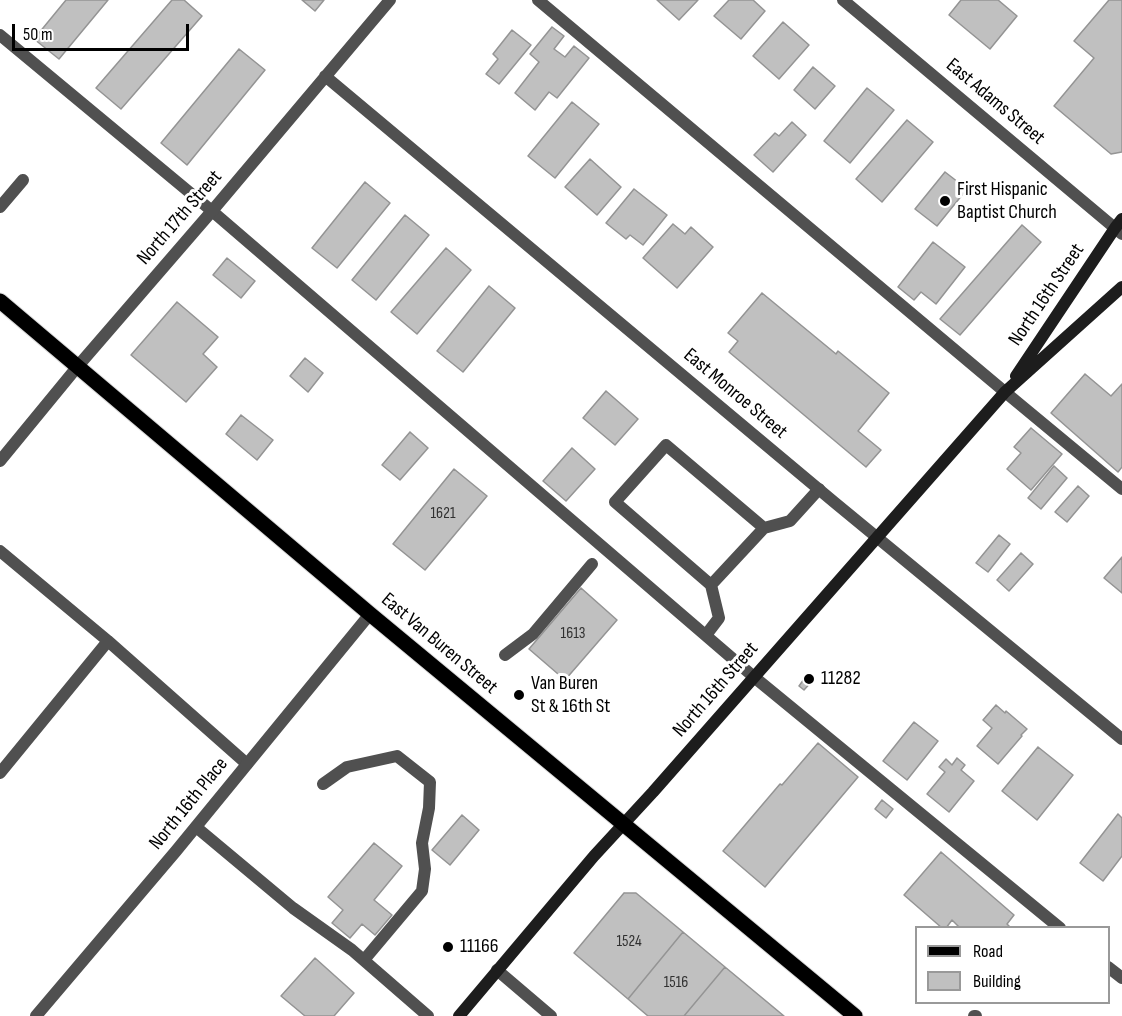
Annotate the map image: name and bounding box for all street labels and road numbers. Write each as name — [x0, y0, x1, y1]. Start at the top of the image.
street label: East Adams Street — [941, 54, 1049, 150]
street label: North 17th Street — [132, 166, 228, 270]
street label: North 16th Street — [1004, 239, 1090, 351]
street label: East Monroe Street — [678, 344, 792, 444]
street label: East Van Buren Street — [376, 588, 502, 700]
street label: North 16th Street — [668, 638, 764, 742]
street label: North 16th Place — [145, 753, 233, 855]

